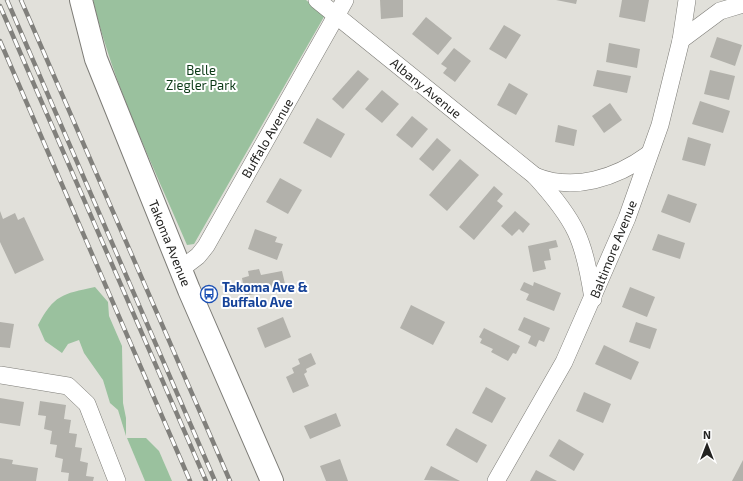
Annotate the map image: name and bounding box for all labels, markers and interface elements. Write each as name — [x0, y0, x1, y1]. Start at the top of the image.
street label: Albany Avenue — [387, 54, 465, 122]
park label: Belle Ziegler Park — [166, 62, 236, 93]
street label: Buffalo Avenue — [238, 95, 296, 181]
street label: Takoma Avenue — [145, 197, 195, 289]
street label: Baltimore Avenue — [586, 198, 640, 300]
place label: Takoma Ave & Buffalo Ave — [222, 279, 308, 310]
bus stop icon: Takoma Ave & Buffalo Ave — [199, 284, 219, 304]
north arrow — [687, 425, 727, 465]
text: N — [703, 428, 711, 441]

